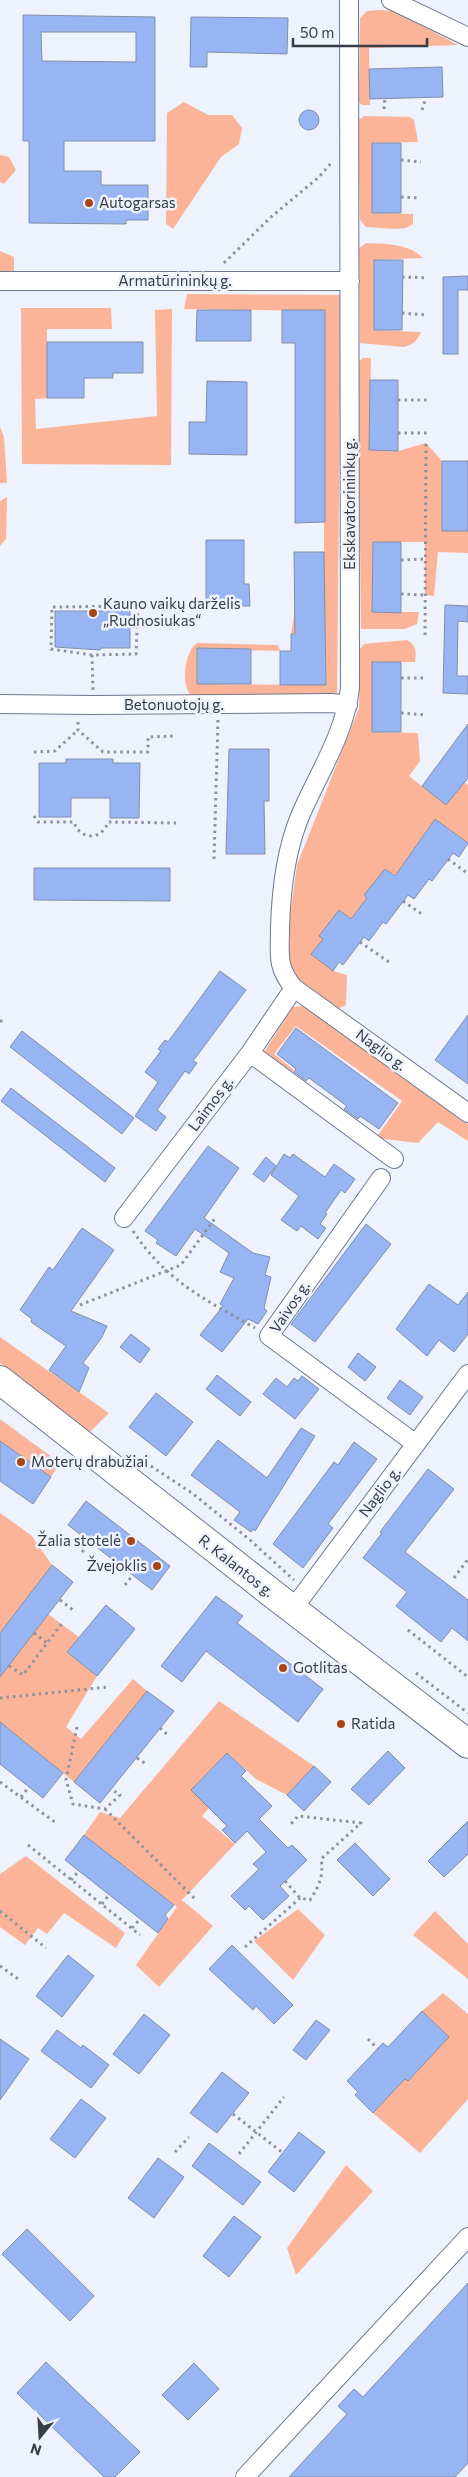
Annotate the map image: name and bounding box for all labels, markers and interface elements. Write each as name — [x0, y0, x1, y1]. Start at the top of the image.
scale bar — [293, 15, 427, 47]
text: 50 m — [300, 23, 334, 41]
place label: Autogarsas — [99, 193, 176, 211]
marker: Autogarsas — [83, 197, 95, 209]
street label: Armatūrininkų g. — [118, 271, 232, 289]
street label: Ekskavatorininkų g. — [340, 438, 358, 570]
place label: Kauno vaikų darželis „Rudnosiukas“ — [103, 594, 241, 629]
marker: Kauno vaikų darželis „Rudnosiukas“ — [87, 607, 99, 619]
street label: Betonuotojų g. — [124, 695, 224, 713]
street label: Naglio g. — [353, 1025, 411, 1074]
street label: Laimos g. — [184, 1073, 237, 1134]
street label: Vaivos g. — [265, 1277, 313, 1336]
place label: Moterų drabužiai — [31, 1452, 148, 1470]
marker: Moterų drabužiai — [15, 1456, 27, 1468]
street label: Naglio g. — [354, 1463, 404, 1520]
place label: Žalia stotelė — [37, 1530, 121, 1549]
street label: R. Kalantos g. — [195, 1530, 278, 1600]
marker: Žalia stotelė — [125, 1535, 137, 1547]
place label: Žvejoklis — [87, 1555, 147, 1574]
marker: Žvejoklis — [151, 1560, 163, 1572]
place label: Gotlitas — [293, 1658, 348, 1676]
marker: Gotlitas — [277, 1662, 289, 1674]
place label: Ratida — [351, 1714, 395, 1732]
marker: Ratida — [335, 1718, 347, 1730]
north arrow — [15, 2412, 65, 2462]
text: N — [28, 2440, 43, 2460]

